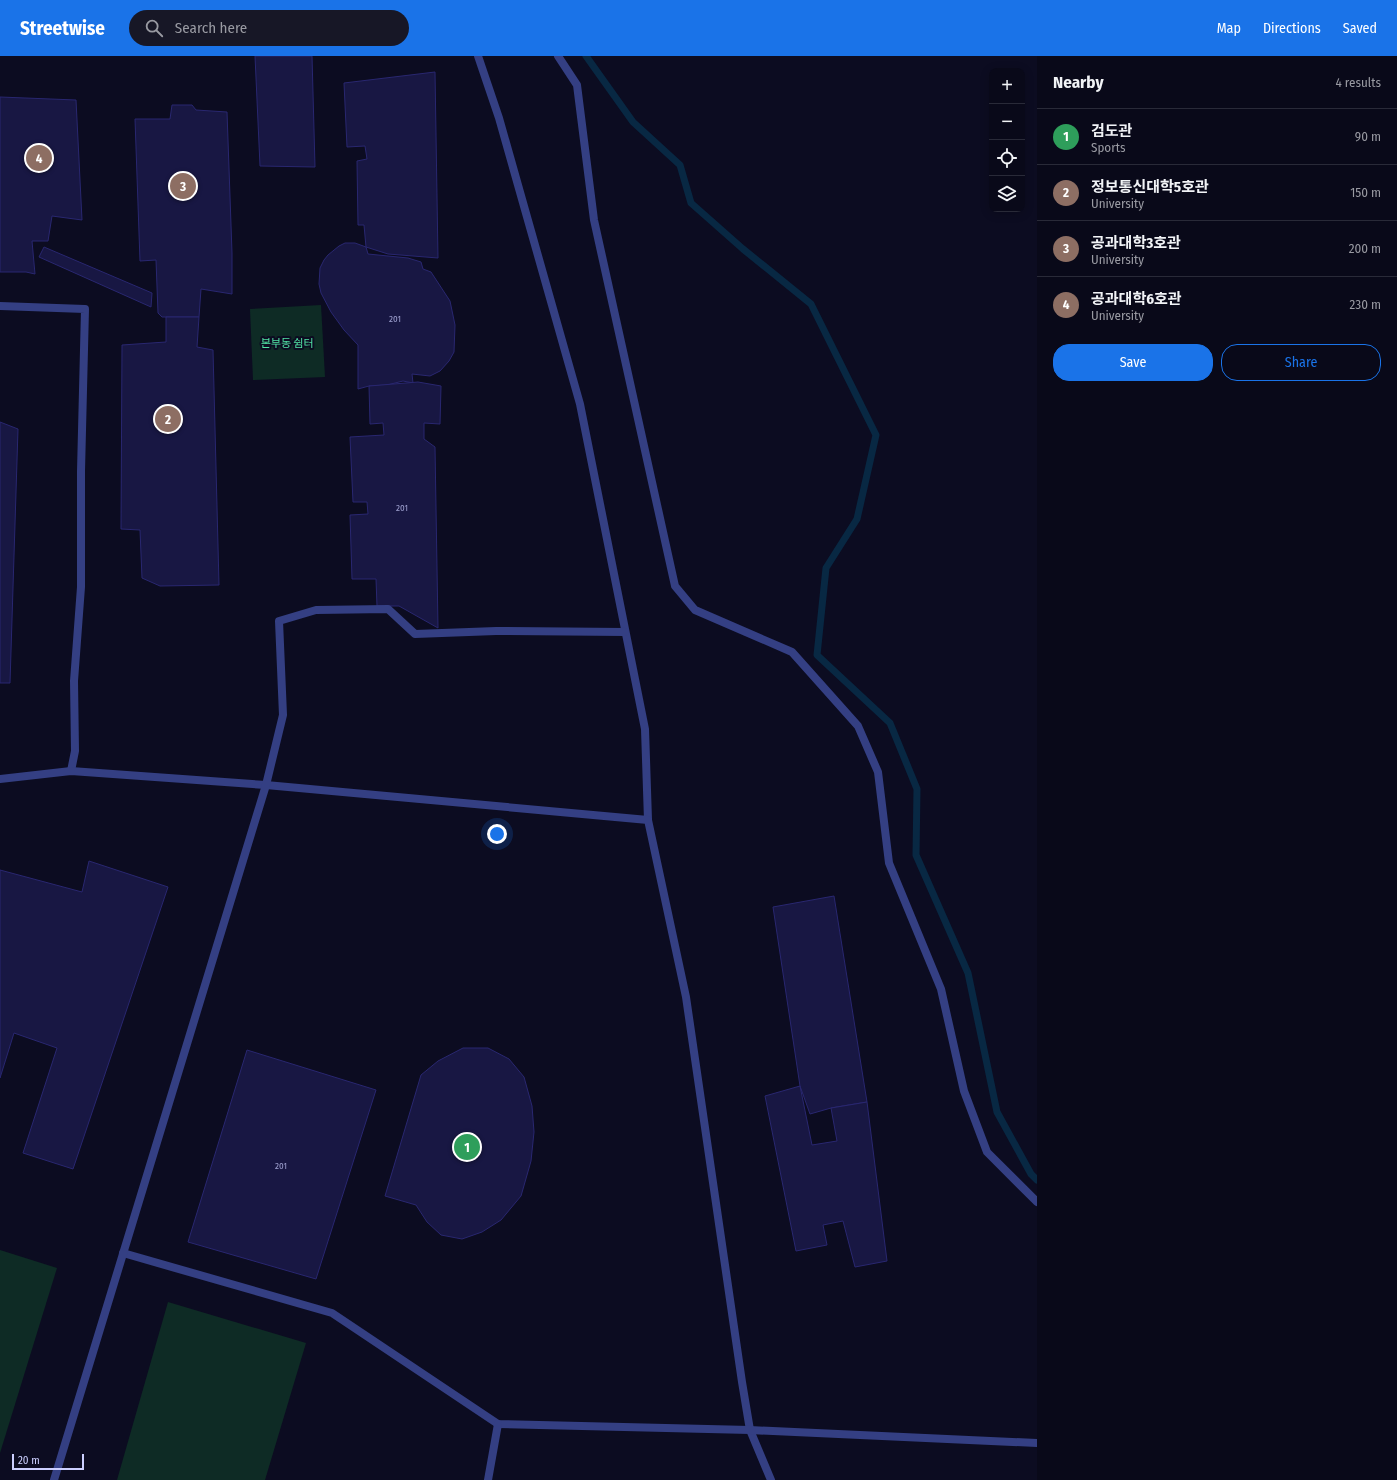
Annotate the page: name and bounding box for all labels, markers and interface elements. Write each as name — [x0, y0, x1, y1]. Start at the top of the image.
search box — [129, 10, 409, 46]
text: Streetwise — [20, 17, 105, 40]
icon: search — [143, 17, 165, 39]
text: Search here — [175, 19, 247, 37]
text: Map — [1217, 20, 1241, 37]
text: Directions — [1263, 20, 1321, 37]
text: Saved — [1343, 20, 1377, 37]
map controls — [989, 68, 1025, 212]
button: + — [989, 68, 1025, 104]
text: Nearby — [1053, 72, 1104, 93]
text: 4 results — [1335, 75, 1381, 90]
button: − — [989, 104, 1025, 140]
text: 검도관 — [1091, 122, 1132, 140]
text: 1 — [1063, 129, 1069, 144]
text: 90 m — [1355, 129, 1381, 144]
button: locate — [989, 140, 1025, 176]
text: Sports — [1091, 140, 1126, 155]
pin: 4 — [26, 143, 52, 173]
pin: 3 — [170, 171, 196, 201]
button: layers — [989, 176, 1025, 212]
text: 정보통신대학5호관 — [1091, 178, 1209, 196]
text: 2 — [1063, 185, 1069, 200]
text: 150 m — [1350, 185, 1381, 200]
text: University — [1091, 196, 1144, 211]
text: 공과대학3호관 — [1091, 234, 1181, 252]
text: 3 — [1063, 241, 1069, 256]
text: 200 m — [1349, 241, 1381, 256]
text: University — [1091, 252, 1144, 267]
text: 공과대학6호관 — [1091, 290, 1182, 308]
text: 4 — [1063, 297, 1069, 312]
text: 230 m — [1350, 297, 1381, 312]
text: University — [1091, 308, 1144, 323]
house number: 201 — [389, 314, 401, 324]
park label: 본부동 쉼터 — [260, 337, 314, 350]
button: Save — [1053, 344, 1213, 381]
button: Share — [1221, 344, 1381, 381]
pin: 2 — [155, 404, 181, 434]
house number: 201 — [396, 503, 408, 513]
your location — [487, 824, 507, 844]
pin: 1 — [454, 1132, 480, 1162]
house number: 201 — [275, 1161, 287, 1171]
scale bar — [12, 1452, 84, 1471]
text: 20 m — [18, 1454, 40, 1467]

